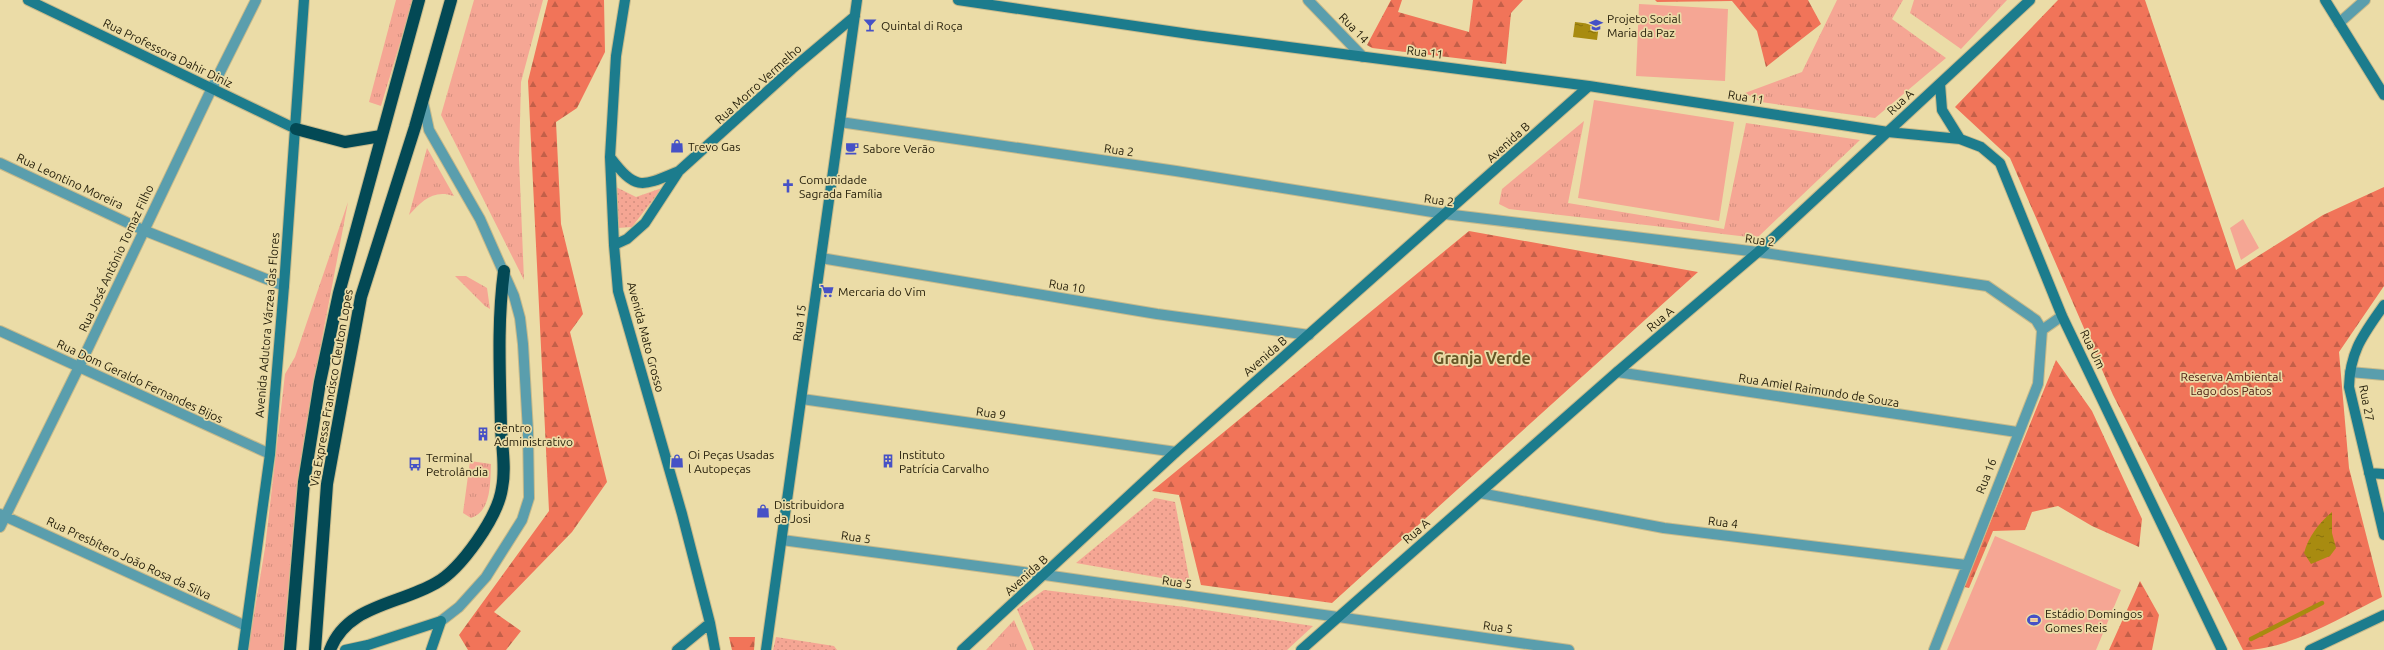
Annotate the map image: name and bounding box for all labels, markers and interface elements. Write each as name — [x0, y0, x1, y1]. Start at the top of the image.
street label: Rua 14 — [1337, 10, 1372, 46]
place label: Projeto Social Maria da Paz — [1607, 12, 1681, 39]
street label: Rua Professora Dahir Diniz — [101, 16, 235, 90]
bar icon: Quintal di Roça — [862, 17, 878, 33]
school or university icon: Projeto Social Maria da Paz — [1588, 17, 1604, 33]
place label: Quintal di Roça — [881, 19, 963, 32]
street label: Rua Morro Vermelho — [712, 42, 804, 126]
street label: Rua 11 — [1406, 43, 1444, 61]
street label: Rua A — [1884, 87, 1916, 117]
street label: Rua 11 — [1727, 88, 1765, 106]
street label: Avenida B — [1484, 119, 1532, 165]
shop icon: Trevo Gas — [669, 138, 685, 154]
place label: Trevo Gas — [688, 140, 740, 153]
cafe icon: Sabore Verão — [844, 140, 860, 156]
street label: Rua 2 — [1103, 141, 1135, 159]
place label: Sabore Verão — [863, 142, 935, 155]
street label: Rua Leontino Moreira — [15, 151, 125, 211]
place label: Comunidade Sagrada Família — [799, 173, 883, 200]
church icon: Comunidade Sagrada Família — [780, 178, 796, 194]
street label: Rua José Antônio Tomaz Filho — [76, 182, 156, 334]
street label: Rua 2 — [1423, 191, 1455, 209]
street label: Rua 2 — [1744, 231, 1776, 249]
street label: Avenida Adutora Várzea das Flores — [252, 232, 282, 418]
street label: Rua 10 — [1048, 277, 1086, 295]
street label: Avenida Mato Grosso — [625, 280, 667, 394]
supermarket icon: Mercaria do Vim — [819, 283, 835, 299]
place label: Mercaria do Vim — [838, 285, 926, 298]
street label: Via Expressa Francisco Cleuton Lopes — [307, 288, 355, 488]
street label: Rua 15 — [790, 304, 808, 342]
street label: Rua A — [1644, 304, 1676, 334]
street label: Rua Um — [2078, 327, 2108, 371]
street label: Avenida B — [1241, 334, 1289, 378]
street label: Rua Dom Geraldo Fernandes Bijos — [55, 337, 225, 425]
district label: Granja Verde — [1433, 349, 1531, 367]
park label: Reserva Ambiental Lago dos Patos — [2180, 370, 2282, 397]
street label: Rua Amiel Raimundo de Souza — [1738, 371, 1900, 409]
street label: Rua 27 — [2357, 384, 2377, 422]
street label: Rua 9 — [975, 404, 1007, 422]
place label: Centro Administrativo — [494, 421, 573, 448]
building icon: Centro Administrativo — [475, 426, 491, 442]
place label: Oi Peças Usadas l Autopeças — [688, 448, 774, 475]
place label: Instituto Patrícia Carvalho — [899, 448, 989, 475]
place label: Terminal Petrolândia — [426, 451, 488, 478]
shop icon: Oi Peças Usadas l Autopeças — [669, 453, 685, 469]
building icon: Instituto Patrícia Carvalho — [880, 453, 896, 469]
bus stop icon: Terminal Petrolândia — [407, 456, 423, 472]
street label: Rua 16 — [1973, 456, 1999, 495]
place label: Distribuidora da Josi — [774, 498, 844, 525]
shop icon: Distribuidora da Josi — [755, 503, 771, 519]
street label: Rua Presbítero João Rosa da Silva — [45, 514, 213, 602]
street label: Rua 4 — [1707, 514, 1739, 530]
street label: Rua A — [1400, 516, 1432, 546]
street label: Rua 5 — [840, 528, 872, 546]
street label: Avenida B — [1002, 552, 1050, 598]
street label: Rua 5 — [1161, 573, 1193, 591]
place label: Estádio Domingos Gomes Reis — [2045, 607, 2142, 634]
sports icon: Estádio Domingos Gomes Reis — [2026, 612, 2042, 628]
street label: Rua 5 — [1482, 618, 1514, 636]

